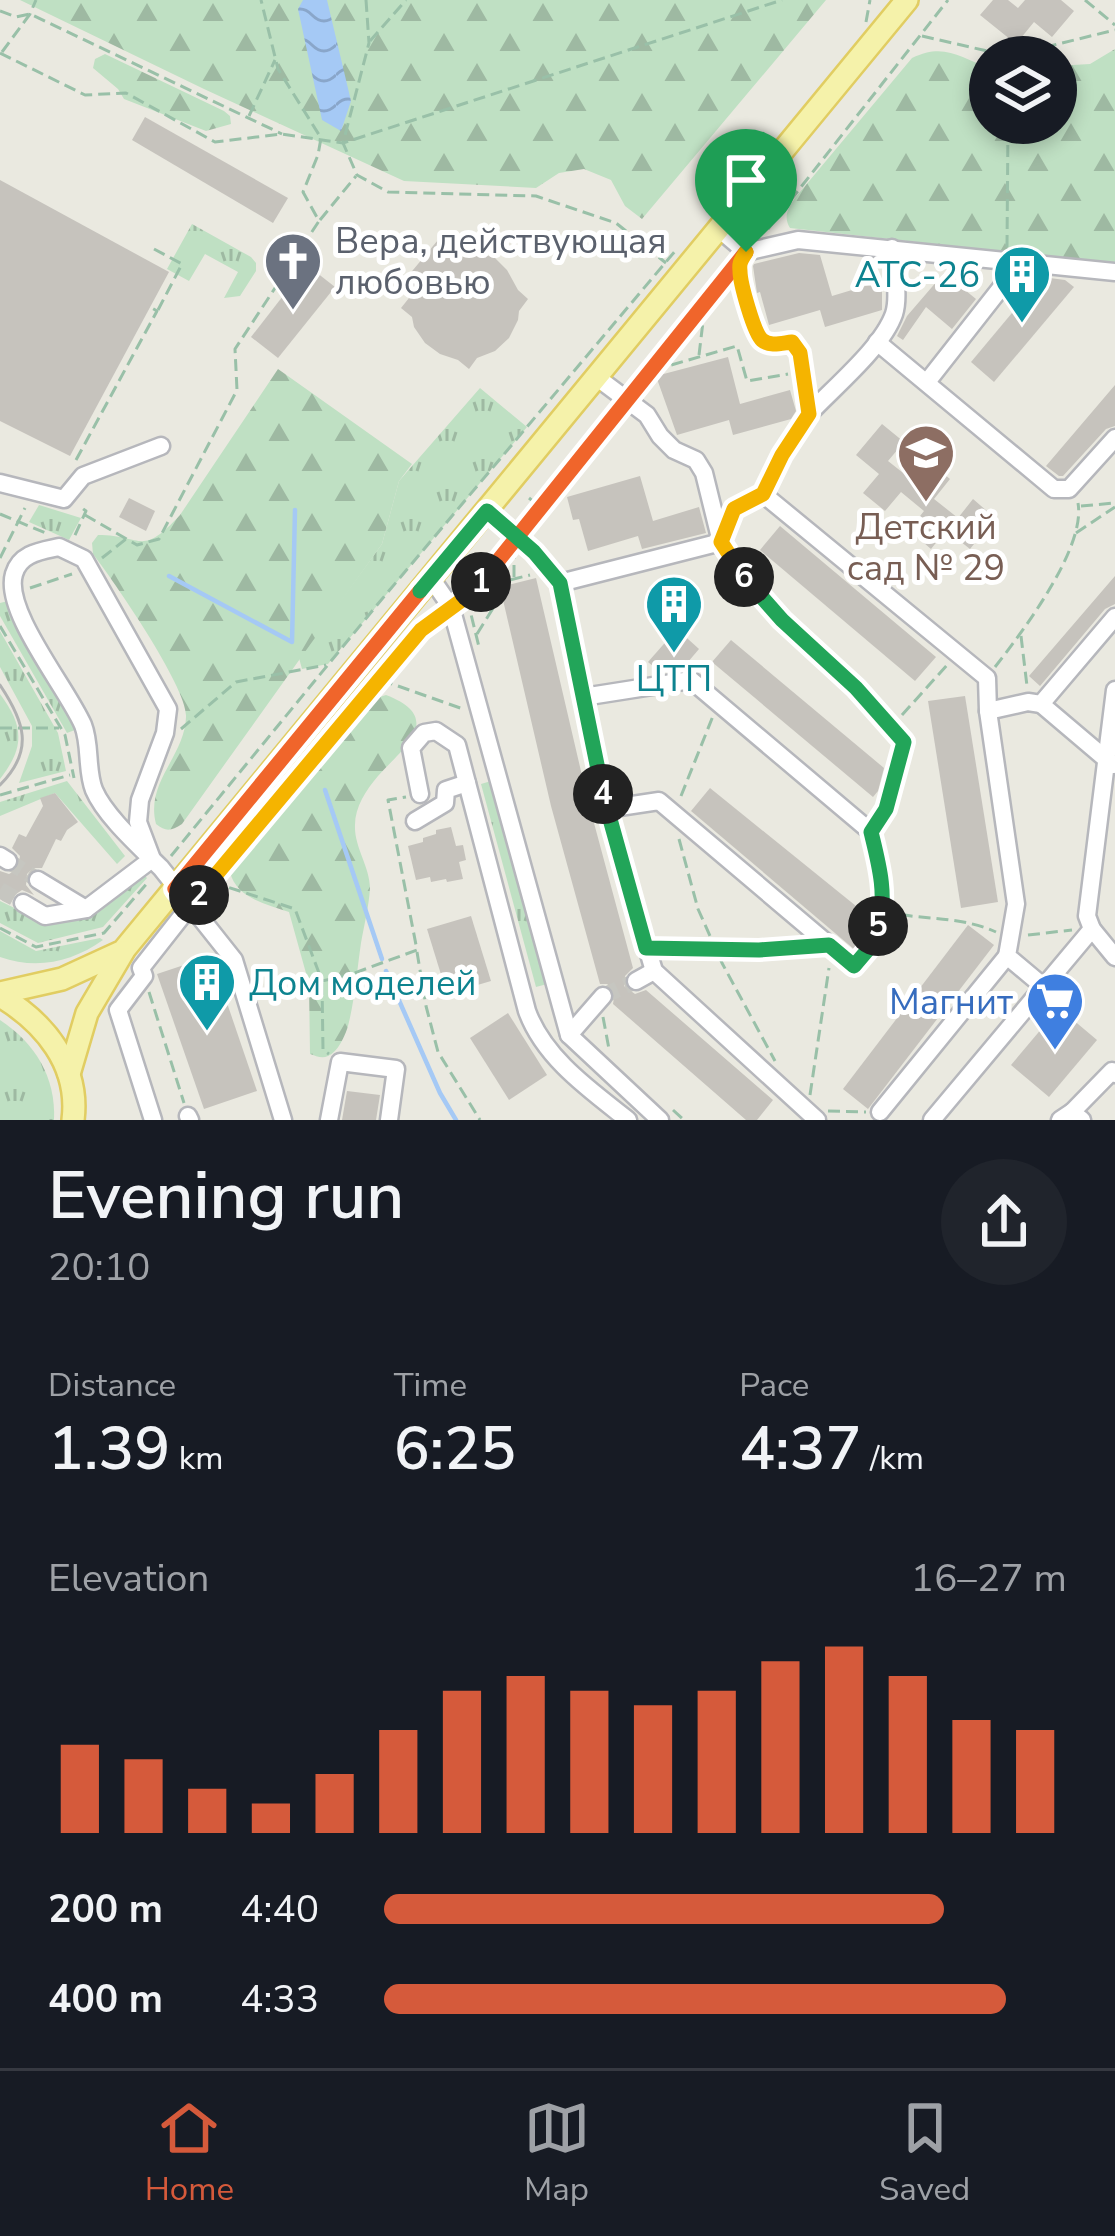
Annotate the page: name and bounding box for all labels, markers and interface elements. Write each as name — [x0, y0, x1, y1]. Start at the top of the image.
map controls — [969, 36, 1077, 144]
button: layers — [969, 36, 1077, 144]
pin — [695, 129, 797, 252]
icon: arrive — [713, 147, 779, 213]
place label: Вера, действующая любовью — [335, 217, 667, 307]
church icon: Вера, действующая любовью — [262, 230, 324, 312]
building icon: АТС-26 — [991, 243, 1053, 325]
place label: АТС-26 — [854, 251, 980, 300]
school or university icon: Детский сад № 29 — [895, 422, 957, 504]
place label: Детский сад № 29 — [847, 503, 1005, 593]
pin: 6 — [714, 547, 774, 607]
pin: 1 — [451, 552, 511, 612]
text: 6 — [734, 554, 754, 599]
text: 1 — [471, 559, 491, 604]
building icon: ЦТП — [643, 573, 705, 655]
place label: ЦТП — [636, 655, 712, 704]
pin: 4 — [573, 764, 633, 824]
text: 4 — [593, 771, 613, 816]
pin: 2 — [169, 865, 229, 925]
text: 2 — [189, 872, 209, 917]
pin: 5 — [848, 896, 908, 956]
text: 5 — [868, 903, 888, 948]
building icon: Дом моделей — [176, 951, 238, 1033]
place label: Дом моделей — [249, 959, 476, 1008]
supermarket icon: Магнит — [1024, 970, 1086, 1052]
place label: Магнит — [889, 978, 1013, 1027]
text: Evening run — [48, 1151, 404, 1241]
button: share — [941, 1159, 1067, 1285]
text: 20:10 — [48, 1241, 151, 1294]
text: Distance — [48, 1363, 176, 1408]
text: Time — [394, 1363, 467, 1408]
text: Pace — [739, 1363, 809, 1408]
text: 1.39 — [48, 1408, 170, 1490]
text: 6:25 — [394, 1408, 516, 1490]
text: 4:37 — [739, 1408, 862, 1490]
text: km — [170, 1436, 223, 1481]
text: /km — [862, 1436, 924, 1481]
text: Elevation — [48, 1552, 209, 1605]
text: 16–27 m — [910, 1552, 1067, 1605]
text: 200 m — [48, 1883, 163, 1936]
text: 4:40 — [240, 1883, 319, 1936]
text: 400 m — [48, 1973, 163, 2026]
text: 4:33 — [240, 1973, 319, 2026]
tab: Home — [145, 2095, 234, 2212]
tab: Map — [524, 2095, 590, 2212]
tab: Saved — [879, 2095, 970, 2212]

